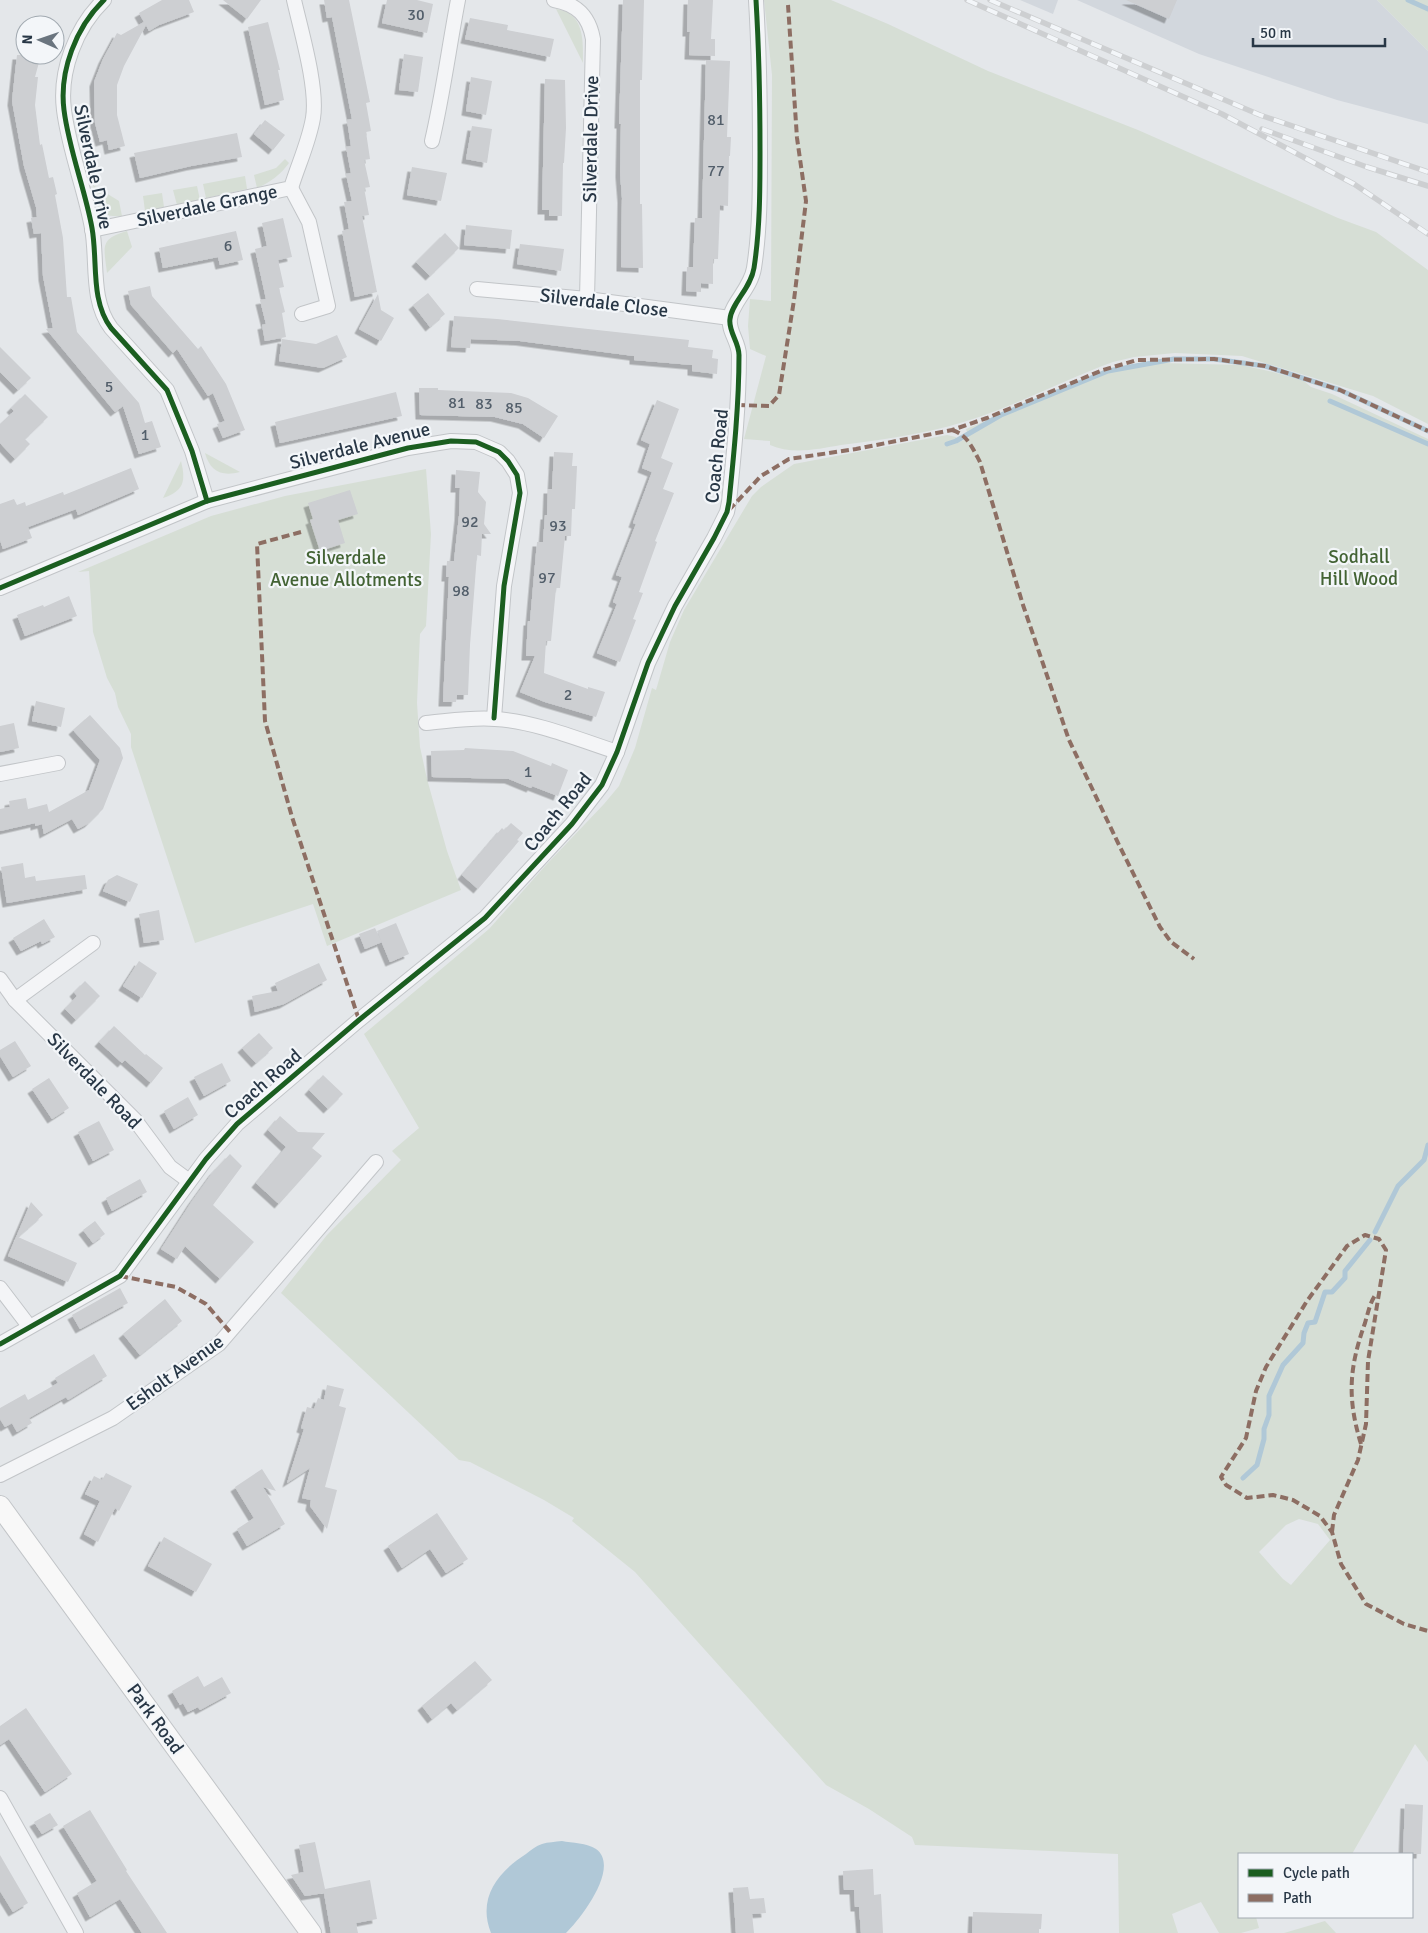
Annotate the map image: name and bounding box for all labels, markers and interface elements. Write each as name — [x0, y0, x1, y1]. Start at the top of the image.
house number: 30 — [407, 5, 425, 25]
north arrow — [15, 15, 65, 65]
scale bar — [1253, 15, 1386, 47]
text: 50 m — [1260, 24, 1291, 42]
text: N — [19, 34, 36, 45]
street label: Silverdale Drive — [578, 75, 604, 203]
street label: Silverdale Drive — [68, 102, 118, 232]
house number: 81 — [707, 110, 725, 130]
house number: 77 — [707, 161, 725, 181]
street label: Silverdale Grange — [134, 179, 280, 233]
house number: 6 — [224, 236, 232, 256]
street label: Silverdale Close — [538, 283, 670, 323]
house number: 5 — [105, 377, 113, 397]
house number: 81 — [448, 393, 466, 413]
house number: 83 — [475, 394, 493, 414]
house number: 85 — [505, 398, 523, 418]
street label: Coach Road — [700, 408, 734, 504]
street label: Silverdale Avenue — [287, 417, 433, 475]
house number: 1 — [141, 425, 149, 445]
house number: 92 — [461, 512, 479, 532]
house number: 93 — [549, 516, 567, 536]
park label: Sodhall Hill Wood — [1320, 545, 1398, 591]
park label: Silverdale Avenue Allotments — [270, 546, 422, 592]
house number: 97 — [538, 568, 556, 588]
house number: 98 — [452, 581, 470, 601]
house number: 2 — [564, 685, 572, 705]
house number: 1 — [524, 762, 532, 782]
street label: Coach Road — [519, 768, 597, 856]
street label: Silverdale Road — [42, 1028, 146, 1134]
street label: Coach Road — [219, 1044, 307, 1124]
street label: Esholt Avenue — [121, 1330, 229, 1416]
street label: Park Road — [121, 1679, 189, 1759]
legend — [1238, 1853, 1413, 1918]
text: Cycle path — [1283, 1864, 1350, 1882]
text: Path — [1283, 1889, 1312, 1907]

